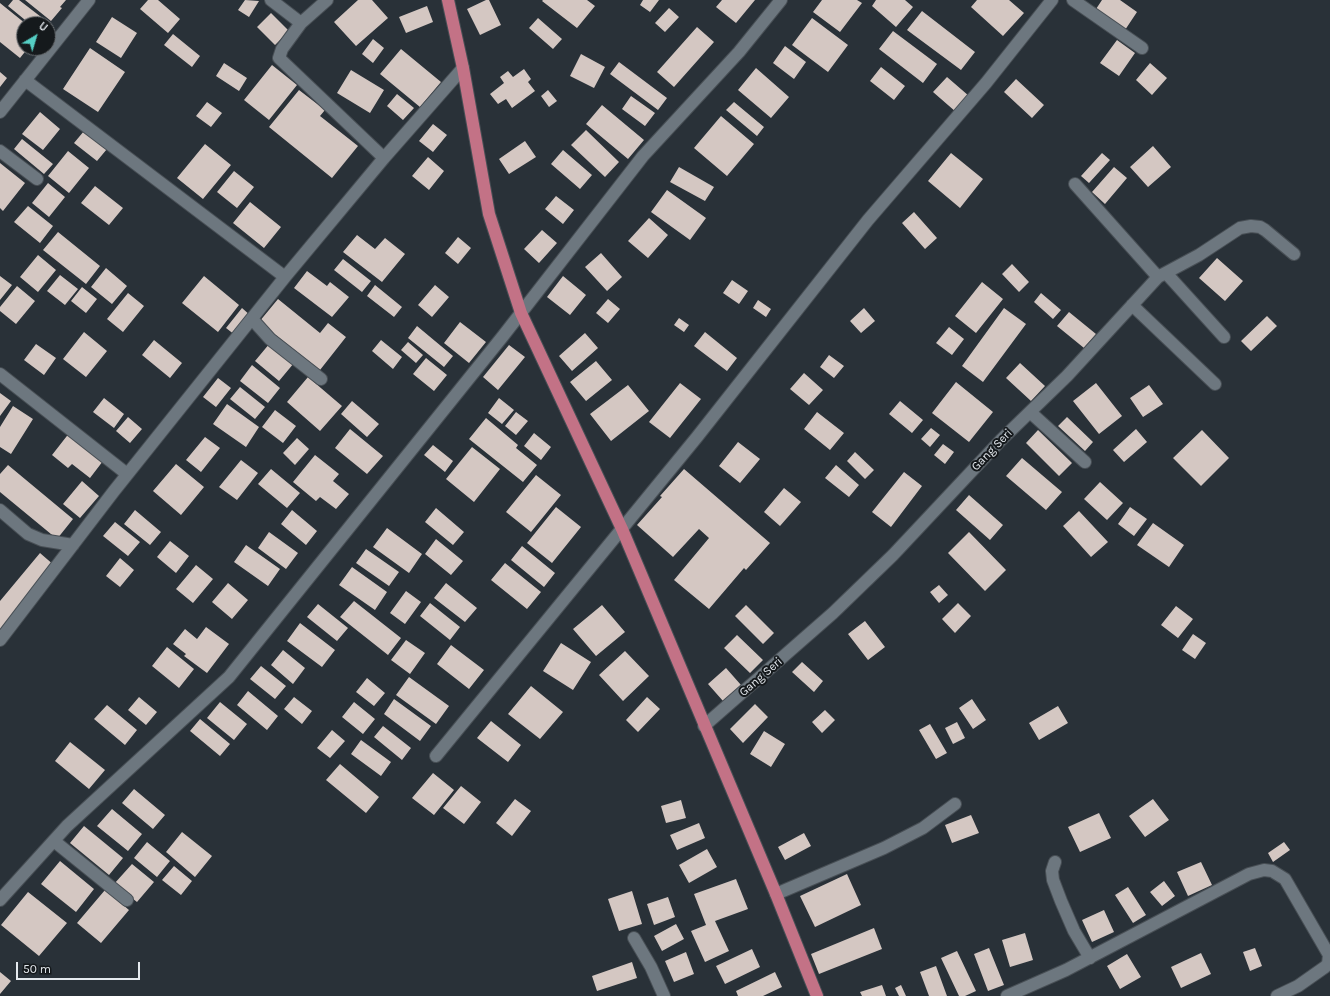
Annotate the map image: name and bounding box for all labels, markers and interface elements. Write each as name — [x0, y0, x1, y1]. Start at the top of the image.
north arrow — [16, 16, 56, 56]
text: U — [36, 19, 50, 34]
street label: Gang Seri — [969, 426, 1015, 474]
street label: Gang Seri — [736, 654, 786, 700]
scale bar — [18, 954, 142, 980]
text: 50 m — [23, 962, 51, 976]

